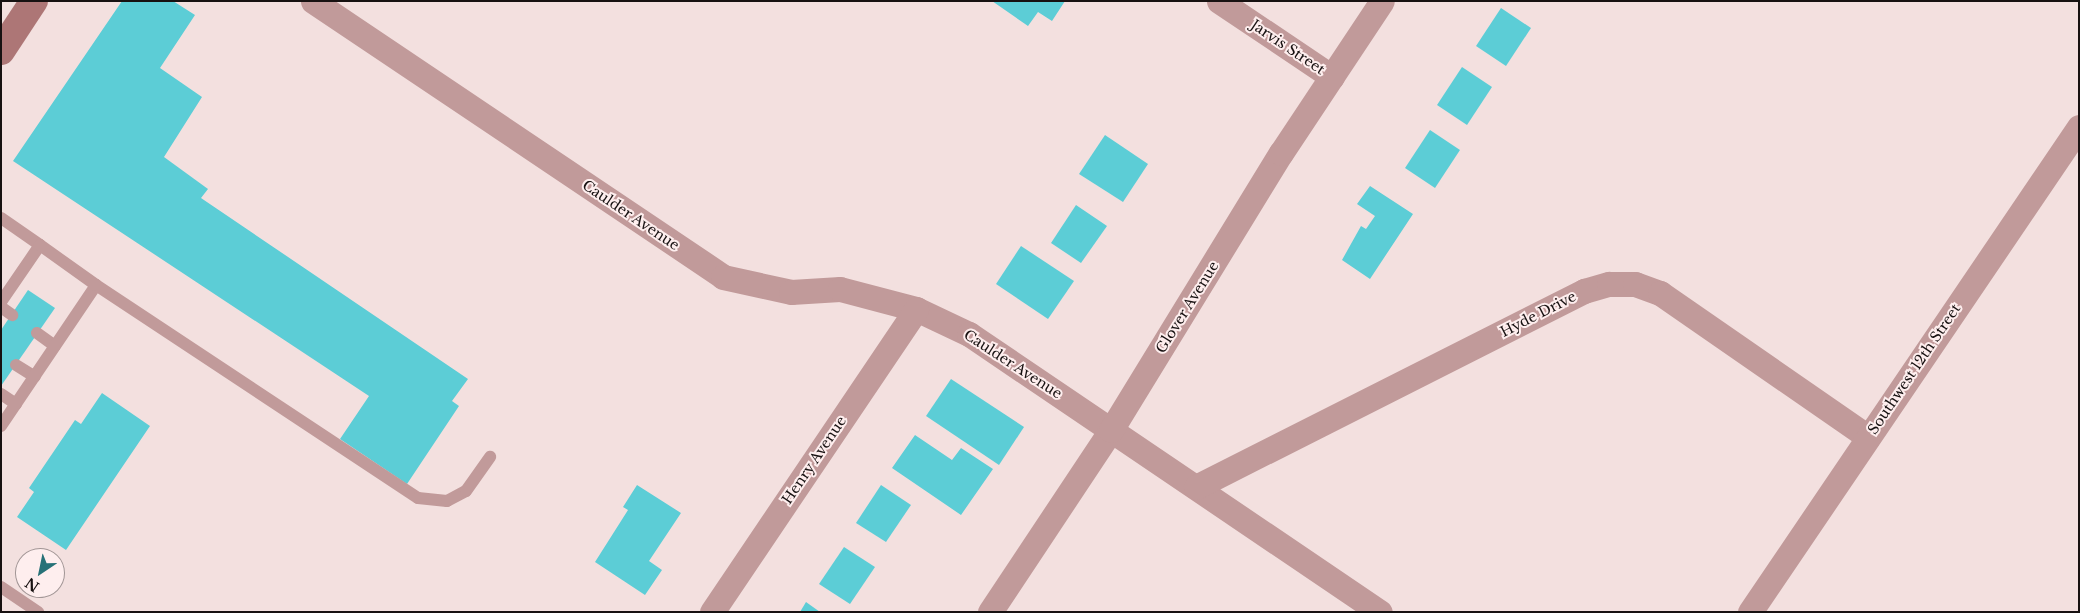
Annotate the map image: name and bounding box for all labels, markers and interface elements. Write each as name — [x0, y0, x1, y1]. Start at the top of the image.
street label: Jarvis Street — [1248, 16, 1328, 78]
street label: Caulder Avenue — [579, 176, 683, 254]
street label: Glover Avenue — [1152, 258, 1222, 356]
street label: Hyde Drive — [1497, 288, 1579, 340]
street label: Southwest 12th Street — [1864, 301, 1964, 437]
street label: Caulder Avenue — [960, 326, 1066, 402]
street label: Henry Avenue — [778, 413, 850, 507]
north arrow — [15, 548, 65, 598]
text: N — [22, 573, 43, 596]

